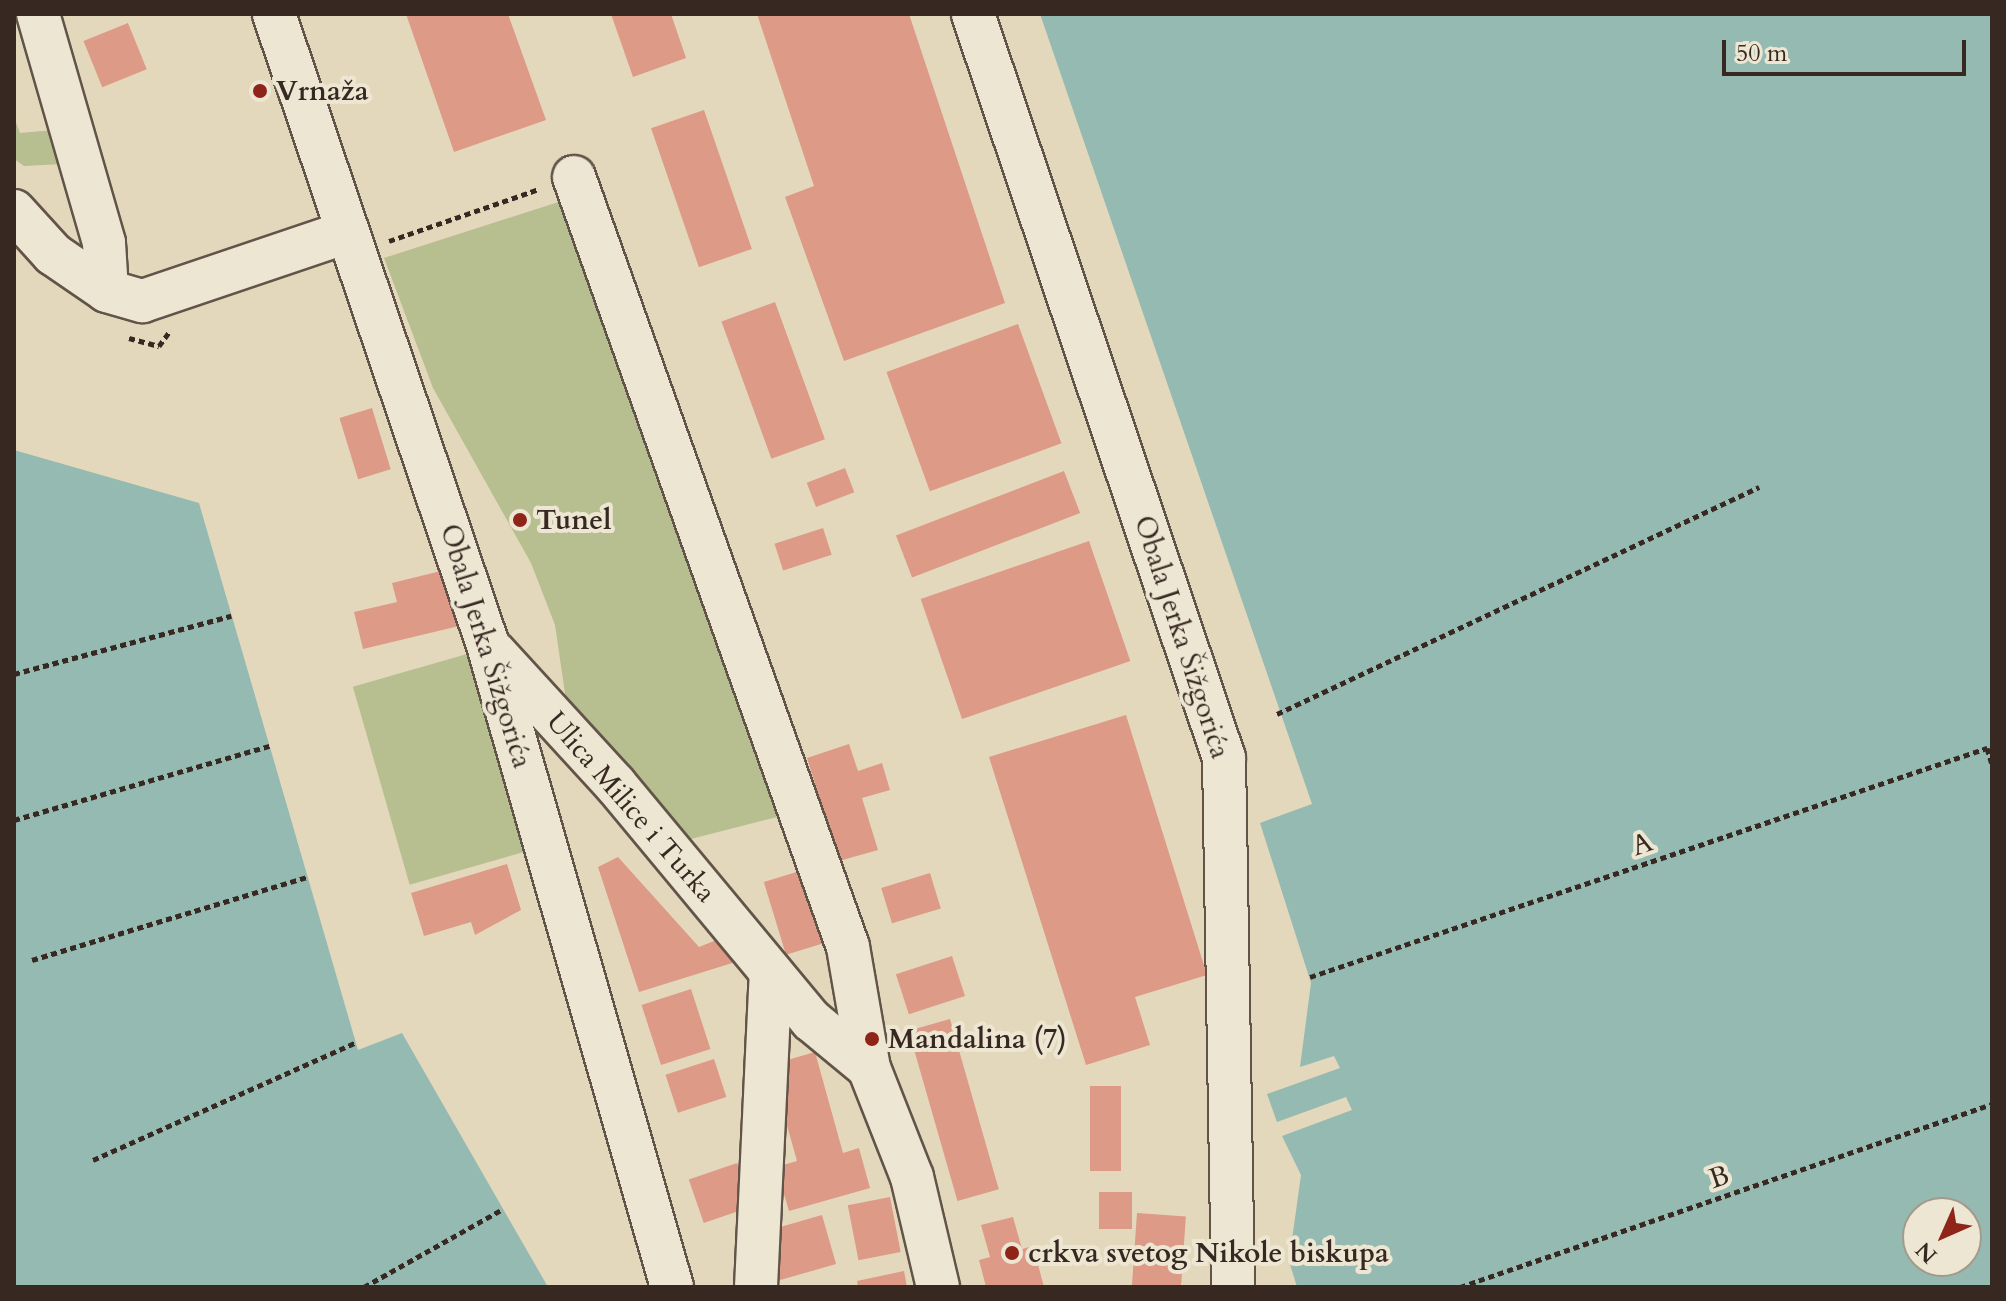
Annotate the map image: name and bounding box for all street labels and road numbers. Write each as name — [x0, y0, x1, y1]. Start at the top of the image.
street label: Obala Jerka Šižgorića — [1127, 511, 1237, 763]
street label: Obala Jerka Šižgorića — [433, 520, 539, 772]
street label: Ulica Milice i Turka — [539, 705, 723, 909]
street label: A — [1627, 825, 1657, 863]
street label: B — [1705, 1158, 1733, 1196]

